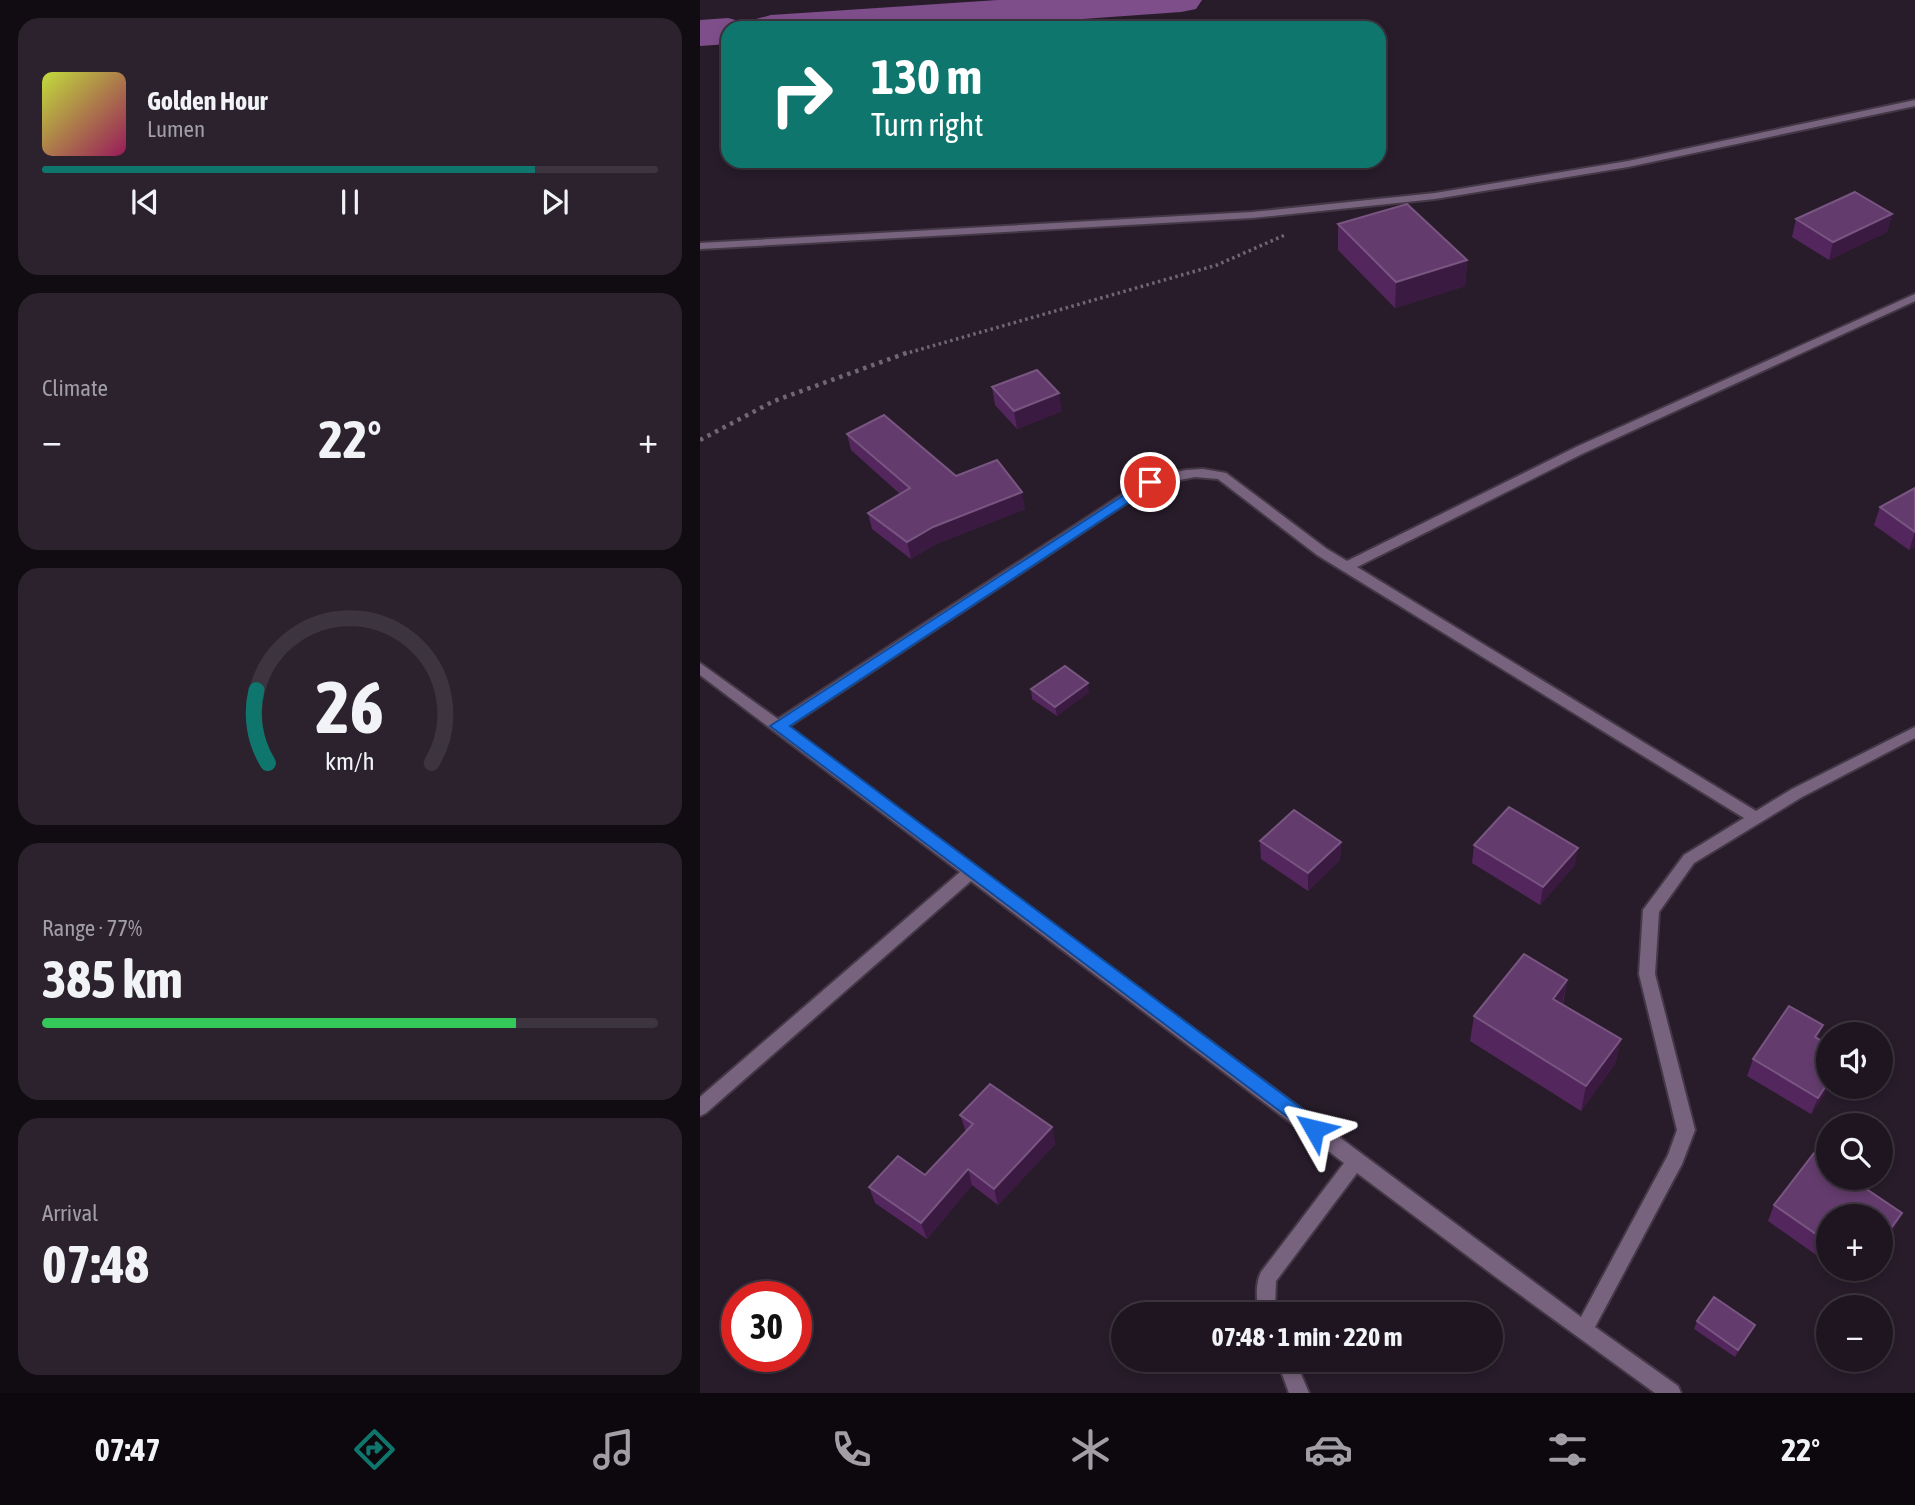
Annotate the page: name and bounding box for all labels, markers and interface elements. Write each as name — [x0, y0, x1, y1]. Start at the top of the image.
text: 130 m — [871, 48, 982, 104]
icon: right — [756, 49, 847, 140]
text: Golden Hour — [147, 86, 267, 116]
text: Turn right — [871, 106, 984, 143]
text: Lumen — [147, 116, 205, 142]
icon: previous — [126, 183, 164, 221]
icon: pause — [331, 183, 369, 221]
icon: next — [536, 183, 574, 221]
text: Climate — [42, 375, 108, 401]
text: 22° — [318, 409, 382, 469]
text: − — [42, 418, 62, 461]
text: + — [638, 418, 658, 461]
pin — [1120, 452, 1180, 512]
icon: arrive — [1131, 463, 1169, 501]
text: 26 — [316, 665, 384, 748]
text: km/h — [325, 746, 375, 774]
text: Range · 77% — [42, 915, 142, 941]
text: 385 km — [42, 949, 183, 1009]
map controls — [1816, 1022, 1893, 1372]
button: sound — [1816, 1022, 1893, 1099]
position arrow — [1277, 1092, 1351, 1166]
button: search — [1816, 1113, 1893, 1190]
text: Arrival — [42, 1200, 98, 1226]
button: + — [1816, 1204, 1893, 1281]
text: 07:48 — [42, 1234, 149, 1294]
speed limit sign: 30 — [721, 1281, 812, 1372]
button: − — [1816, 1295, 1893, 1372]
text: 07:48 · 1 min · 220 m — [1212, 1322, 1402, 1352]
icon: directions — [350, 1425, 399, 1474]
icon: music — [589, 1425, 638, 1474]
icon: phone — [827, 1425, 876, 1474]
icon: climate — [1066, 1425, 1115, 1474]
icon: car — [1304, 1425, 1353, 1474]
icon: filters — [1543, 1425, 1592, 1474]
text: 07:47 — [95, 1431, 161, 1468]
text: 22° — [1781, 1431, 1820, 1468]

